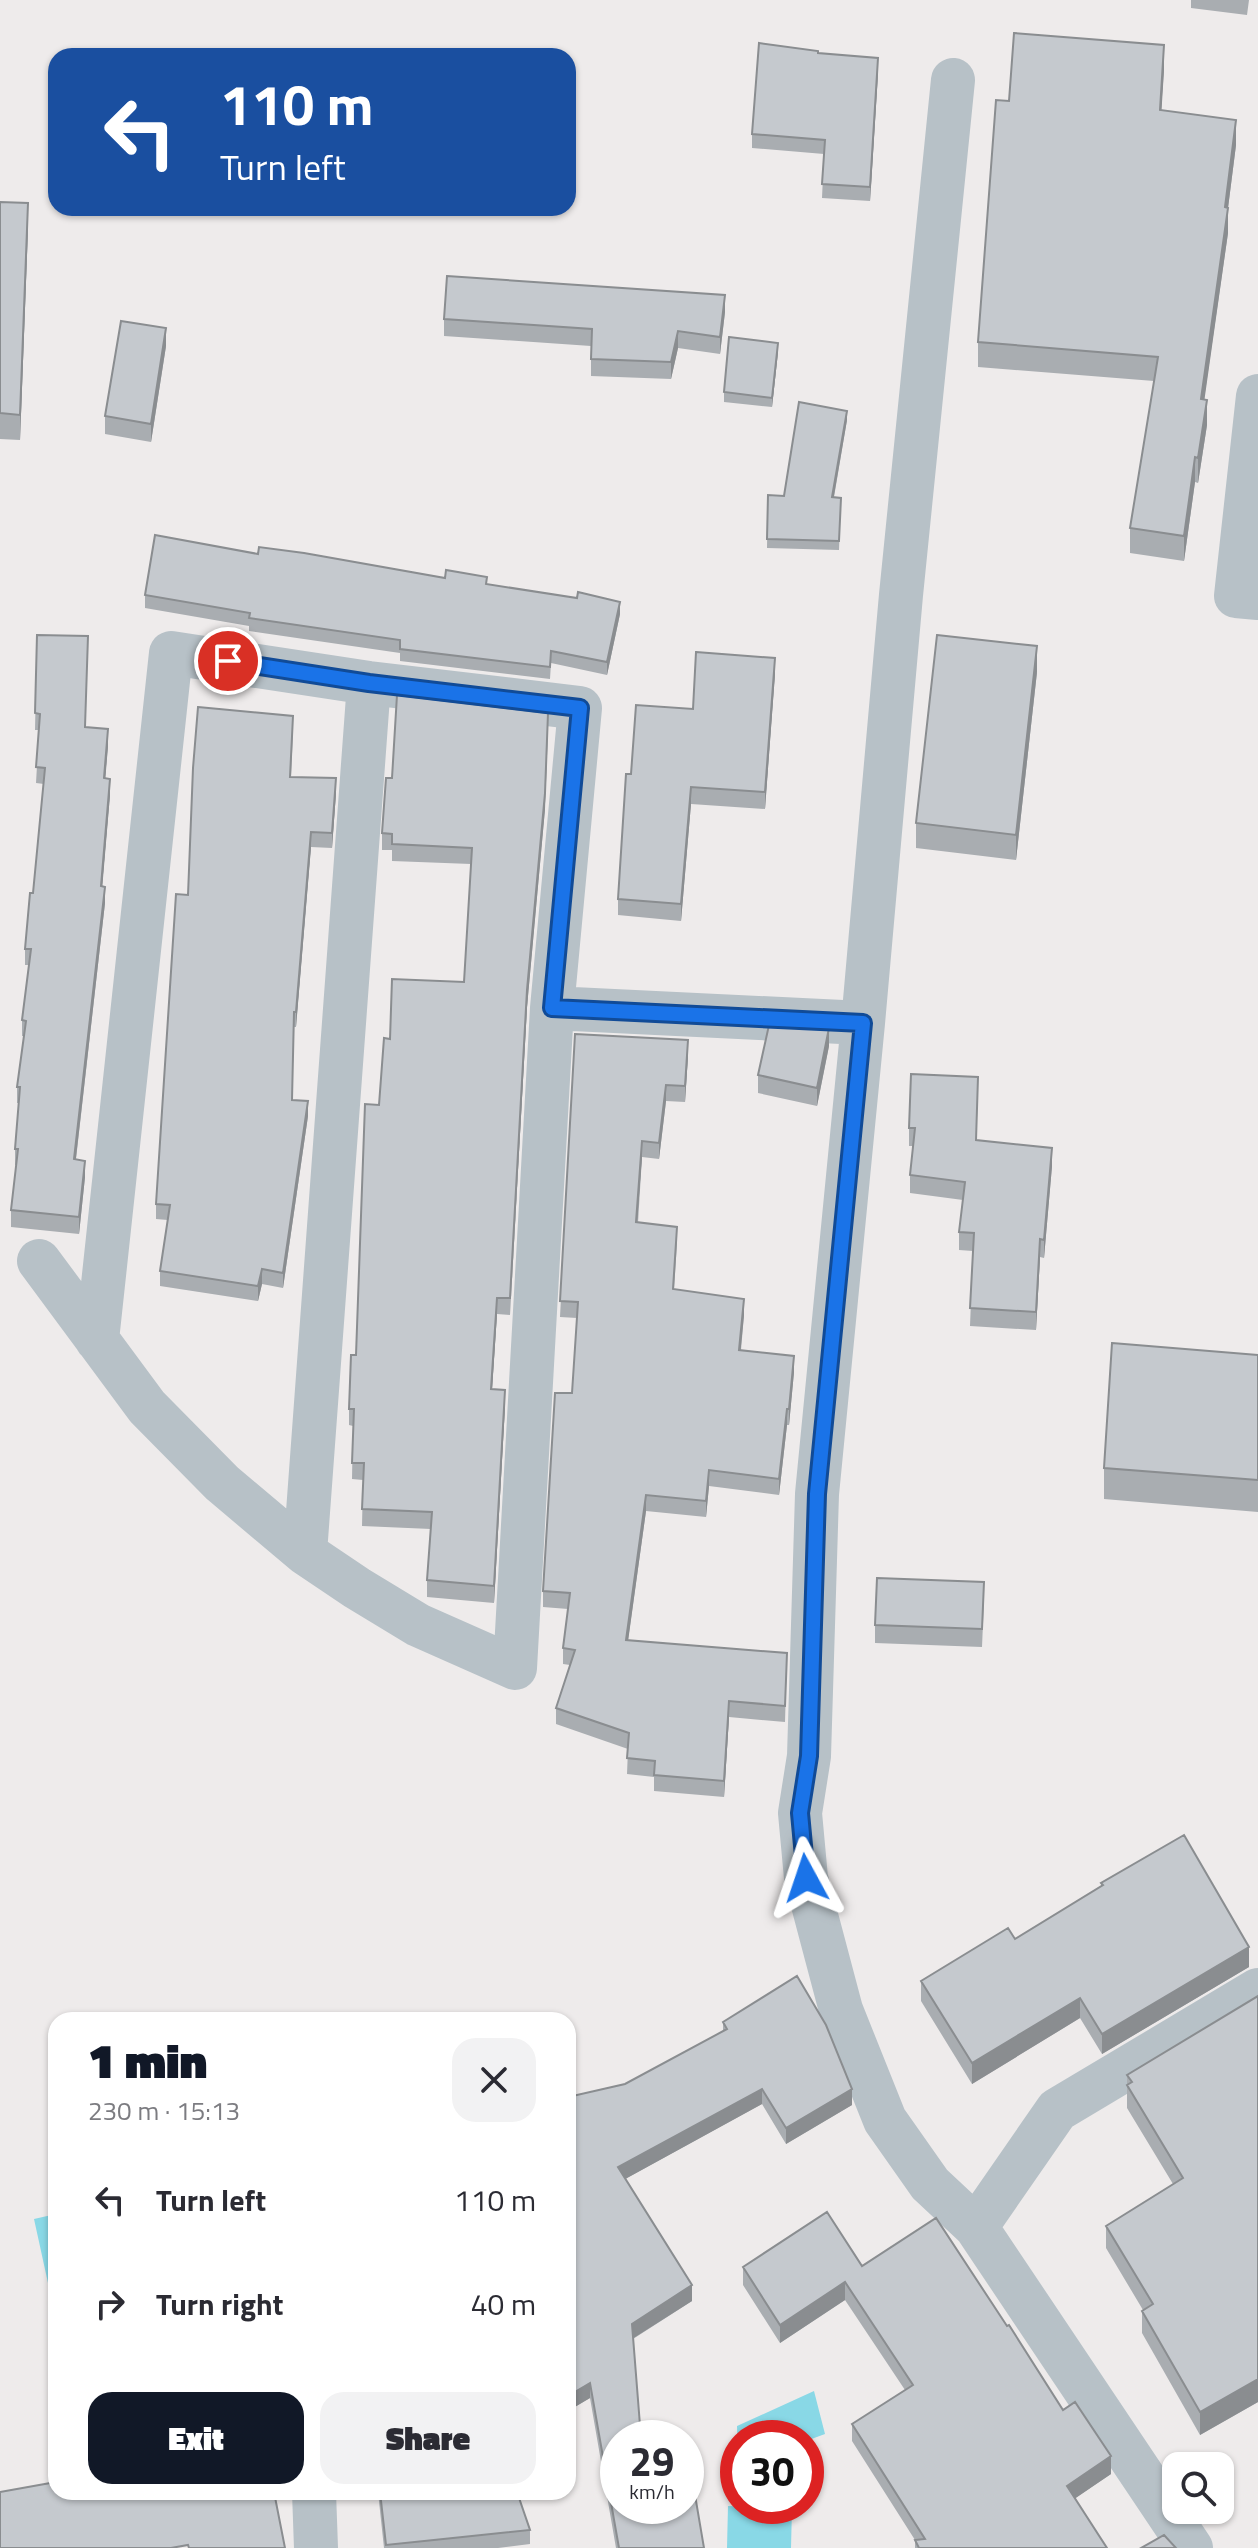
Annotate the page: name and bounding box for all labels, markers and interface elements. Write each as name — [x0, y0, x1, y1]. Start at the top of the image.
text: 110 m — [220, 62, 373, 147]
icon: left — [88, 80, 192, 184]
text: Turn left — [220, 139, 346, 194]
pin — [194, 627, 262, 695]
icon: arrive — [206, 639, 250, 683]
position arrow — [764, 1836, 848, 1920]
text: 1 min — [88, 2024, 207, 2097]
button: close — [452, 2038, 536, 2122]
text: 230 m · 15:13 — [88, 2091, 240, 2130]
text: Turn left — [156, 2177, 266, 2223]
text: 110 m — [454, 2177, 536, 2223]
icon: left — [88, 2178, 132, 2222]
text: Turn right — [156, 2281, 284, 2327]
text: 40 m — [471, 2281, 536, 2327]
icon: right — [88, 2282, 132, 2326]
button: Exit — [88, 2392, 304, 2484]
button: Share — [320, 2392, 536, 2484]
speed limit sign: 30 — [720, 2420, 824, 2524]
text: 29 — [630, 2431, 674, 2492]
map controls — [1162, 2452, 1234, 2524]
button: search — [1162, 2452, 1234, 2524]
text: km/h — [629, 2476, 675, 2507]

